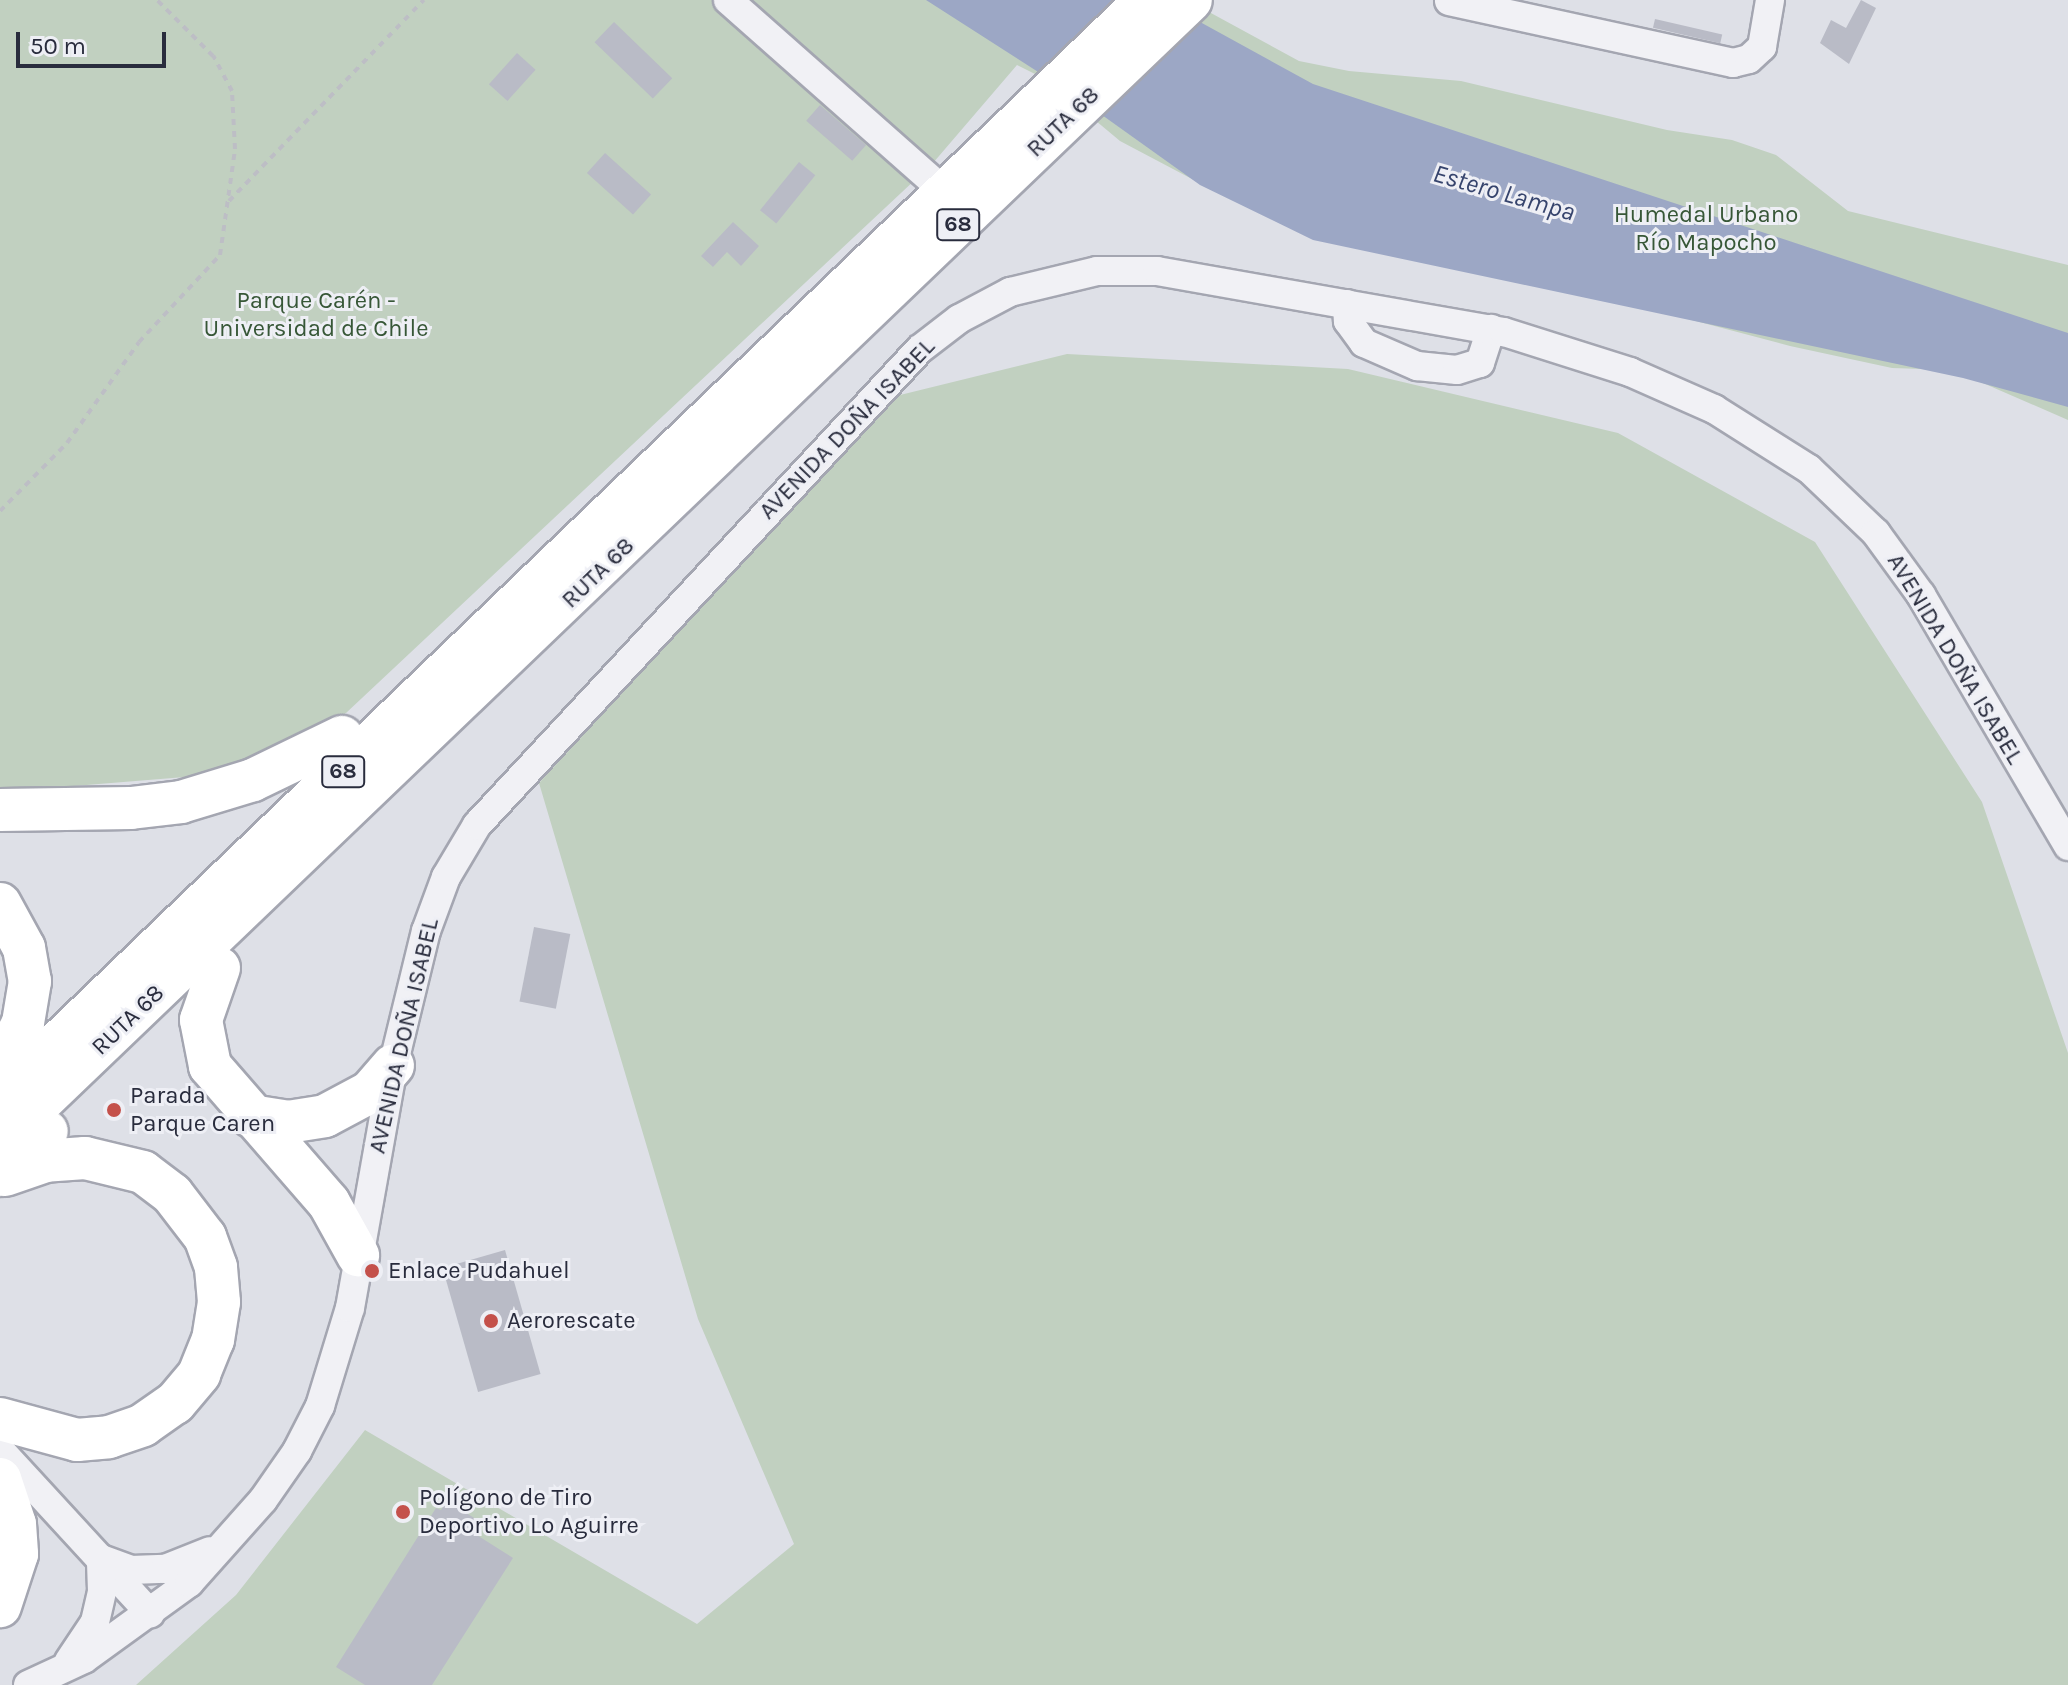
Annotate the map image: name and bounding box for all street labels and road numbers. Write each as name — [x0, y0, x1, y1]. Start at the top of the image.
street label: RUTA 68 — [1021, 81, 1105, 163]
road number: 68 — [936, 207, 980, 243]
street label: AVENIDA DOÑA ISABEL — [753, 333, 941, 525]
street label: RUTA 68 — [556, 532, 640, 614]
street label: AVENIDA DOÑA ISABEL — [1881, 549, 2029, 769]
road number: 68 — [321, 754, 365, 790]
street label: AVENIDA DOÑA ISABEL — [363, 916, 445, 1156]
street label: RUTA 68 — [86, 979, 170, 1061]

